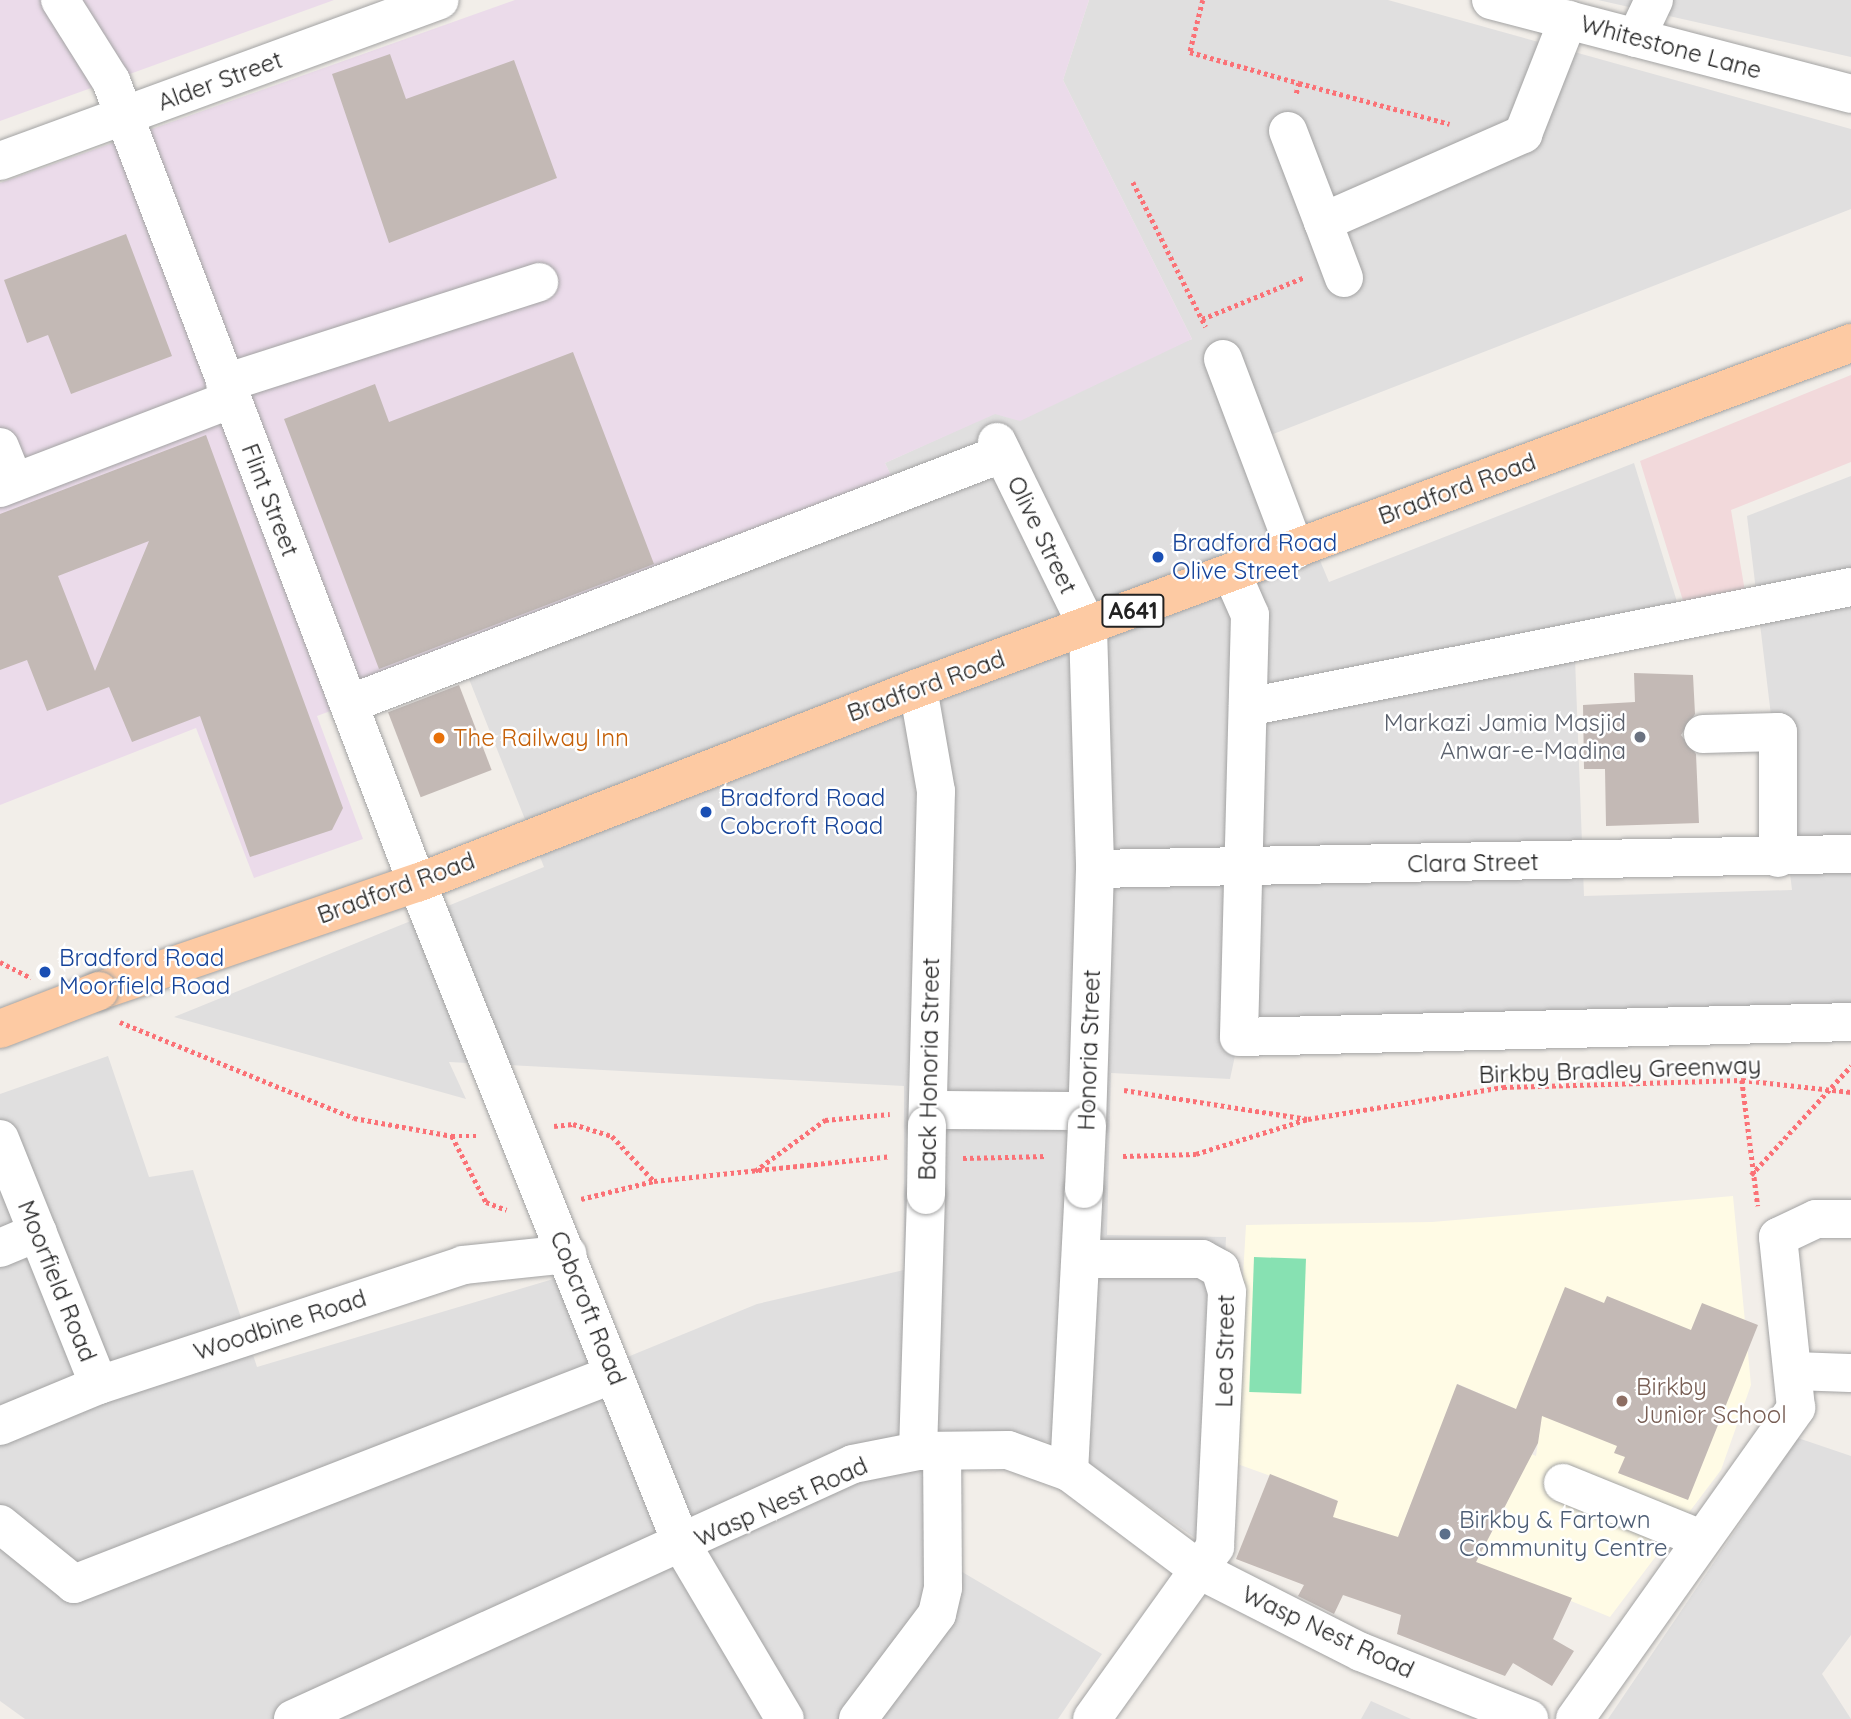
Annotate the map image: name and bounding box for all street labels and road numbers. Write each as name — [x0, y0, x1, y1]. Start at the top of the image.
street label: Whitestone Lane — [1577, 9, 1765, 85]
street label: Alder Street — [154, 45, 286, 117]
street label: Flint Street — [235, 440, 305, 560]
street label: Bradford Road — [1374, 447, 1540, 531]
street label: Olive Street — [1001, 471, 1083, 599]
road number: A641 — [1100, 592, 1166, 631]
street label: Bradford Road — [843, 644, 1009, 728]
street label: Bradford Road — [313, 846, 479, 930]
street label: Clara Street — [1407, 847, 1539, 879]
street label: Back Honoria Street — [913, 957, 945, 1181]
street label: Honoria Street — [1072, 969, 1106, 1131]
street label: Birkby Bradley Greenway — [1478, 1051, 1762, 1089]
street label: Moorfield Road — [12, 1196, 102, 1366]
street label: Cobcroft Road — [544, 1227, 632, 1389]
street label: Woodbine Road — [190, 1284, 370, 1366]
street label: Lea Street — [1210, 1294, 1240, 1408]
street label: Wasp Nest Road — [690, 1451, 872, 1553]
street label: Wasp Nest Road — [1237, 1580, 1419, 1684]

